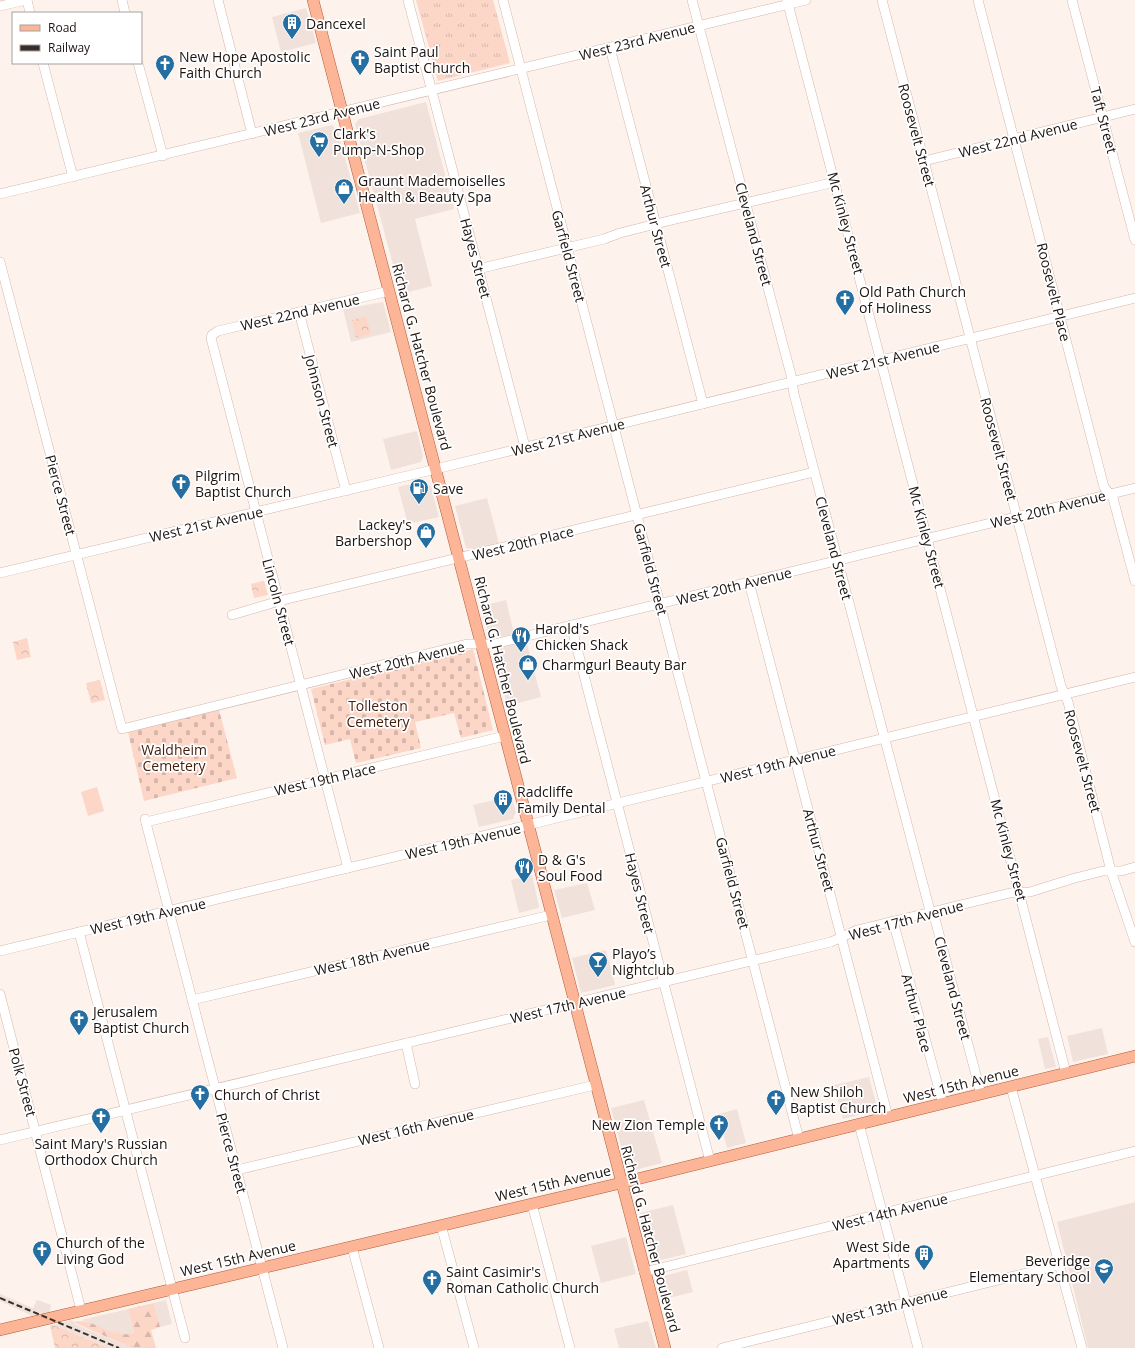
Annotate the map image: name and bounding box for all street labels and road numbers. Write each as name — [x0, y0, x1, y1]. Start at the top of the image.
street label: West 23rd Avenue — [577, 17, 697, 65]
street label: Roosevelt Street — [894, 81, 940, 189]
street label: Taft Street — [1086, 85, 1122, 155]
street label: West 23rd Avenue — [262, 93, 382, 141]
street label: West 22nd Avenue — [957, 114, 1079, 162]
street label: Mc Kinley Street — [823, 170, 869, 276]
street label: Cleveland Street — [731, 180, 777, 288]
street label: Arthur Street — [636, 182, 676, 270]
street label: Garfield Street — [548, 208, 590, 304]
street label: Hayes Street — [456, 216, 496, 300]
street label: Roosevelt Place — [1033, 241, 1076, 344]
street label: Richard G. Hatcher Boulevard — [388, 261, 456, 453]
street label: West 22nd Avenue — [239, 289, 362, 335]
street label: West 21st Avenue — [824, 337, 942, 383]
street label: Johnson Street — [300, 350, 344, 450]
street label: Roosevelt Street — [976, 395, 1022, 503]
street label: West 21st Avenue — [509, 414, 627, 460]
street label: Pierce Street — [41, 453, 81, 537]
street label: Mc Kinley Street — [904, 484, 950, 590]
street label: West 20th Avenue — [988, 485, 1108, 532]
street label: Cleveland Street — [811, 494, 857, 602]
street label: West 21st Avenue — [147, 502, 265, 546]
street label: West 20th Place — [470, 521, 576, 565]
street label: Garfield Street — [630, 521, 672, 617]
street label: Lincoln Street — [258, 556, 300, 648]
street label: West 20th Avenue — [674, 562, 794, 609]
street label: Richard G. Hatcher Boulevard — [470, 574, 536, 766]
street label: West 20th Avenue — [347, 636, 467, 683]
street label: Roosevelt Street — [1060, 707, 1106, 815]
street label: West 19th Avenue — [718, 740, 838, 787]
street label: West 19th Place — [272, 758, 378, 800]
street label: Mc Kinley Street — [986, 797, 1032, 903]
street label: Arthur Street — [799, 806, 839, 894]
street label: West 19th Avenue — [403, 818, 523, 864]
street label: Garfield Street — [712, 835, 754, 931]
street label: Hayes Street — [621, 851, 659, 935]
street label: West 19th Avenue — [88, 893, 208, 939]
street label: West 17th Avenue — [847, 896, 966, 944]
street label: West 18th Avenue — [312, 934, 432, 980]
street label: Cleveland Street — [930, 934, 976, 1042]
street label: Arthur Place — [897, 972, 937, 1054]
street label: West 17th Avenue — [508, 982, 628, 1028]
street label: Polk Street — [5, 1045, 41, 1119]
street label: West 15th Avenue — [901, 1060, 1021, 1107]
street label: West 16th Avenue — [356, 1104, 476, 1150]
street label: Pierce Street — [212, 1111, 252, 1195]
street label: Richard G. Hatcher Boulevard — [617, 1143, 685, 1335]
street label: West 15th Avenue — [493, 1160, 613, 1206]
street label: West 14th Avenue — [830, 1188, 950, 1235]
street label: West 15th Avenue — [178, 1235, 298, 1281]
street label: West 13th Avenue — [830, 1282, 950, 1329]

